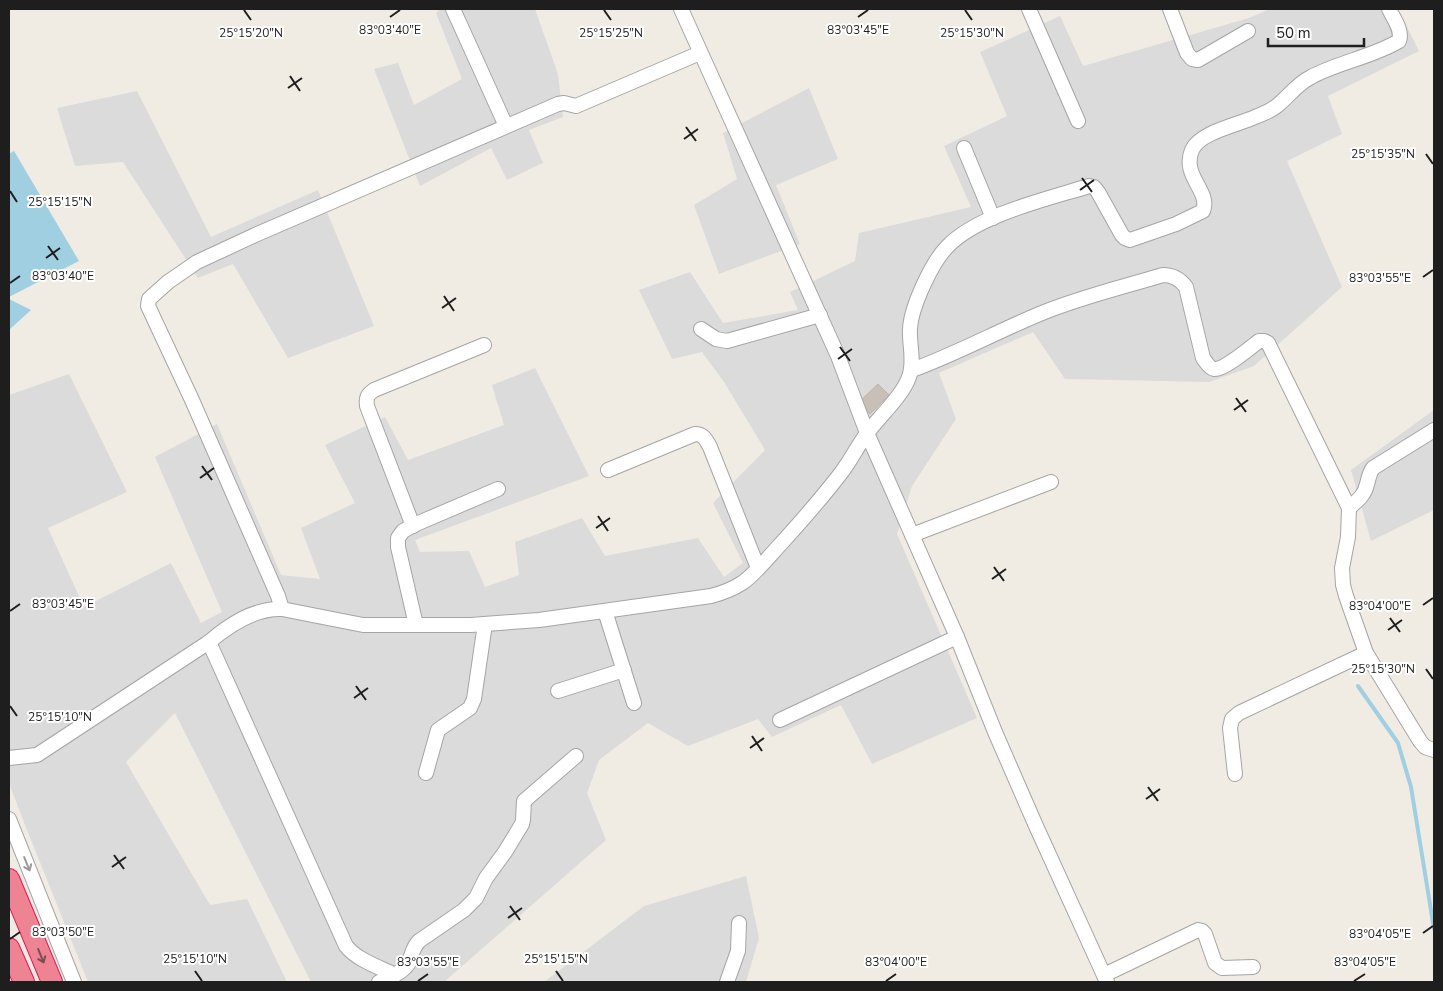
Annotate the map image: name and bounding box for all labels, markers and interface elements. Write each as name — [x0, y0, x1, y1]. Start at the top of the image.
scale bar — [1268, 15, 1364, 47]
text: 83°03'40"E — [359, 22, 421, 38]
text: 83°03'45"E — [827, 22, 889, 38]
text: 50 m — [1276, 23, 1311, 43]
text: 25°15'20"N — [219, 25, 283, 41]
text: 25°15'25"N — [579, 25, 643, 41]
text: 25°15'30"N — [940, 25, 1004, 41]
text: 25°15'35"N — [1351, 146, 1415, 162]
text: 25°15'15"N — [28, 194, 92, 210]
text: 83°03'40"E — [32, 268, 94, 284]
text: 83°03'55"E — [1349, 270, 1411, 286]
text: 83°03'45"E — [32, 596, 94, 612]
text: 83°04'00"E — [1349, 598, 1411, 614]
text: 25°15'30"N — [1351, 661, 1415, 677]
text: 25°15'10"N — [28, 709, 92, 725]
one-way arrow — [23, 856, 32, 871]
text: 83°03'50"E — [32, 924, 94, 940]
text: 83°04'05"E — [1349, 926, 1411, 942]
one-way arrow — [36, 948, 46, 963]
text: 25°15'10"N — [163, 951, 227, 967]
text: 25°15'15"N — [524, 951, 588, 967]
text: 83°03'55"E — [397, 954, 459, 970]
text: 83°04'00"E — [865, 954, 927, 970]
text: 83°04'05"E — [1334, 954, 1396, 970]

